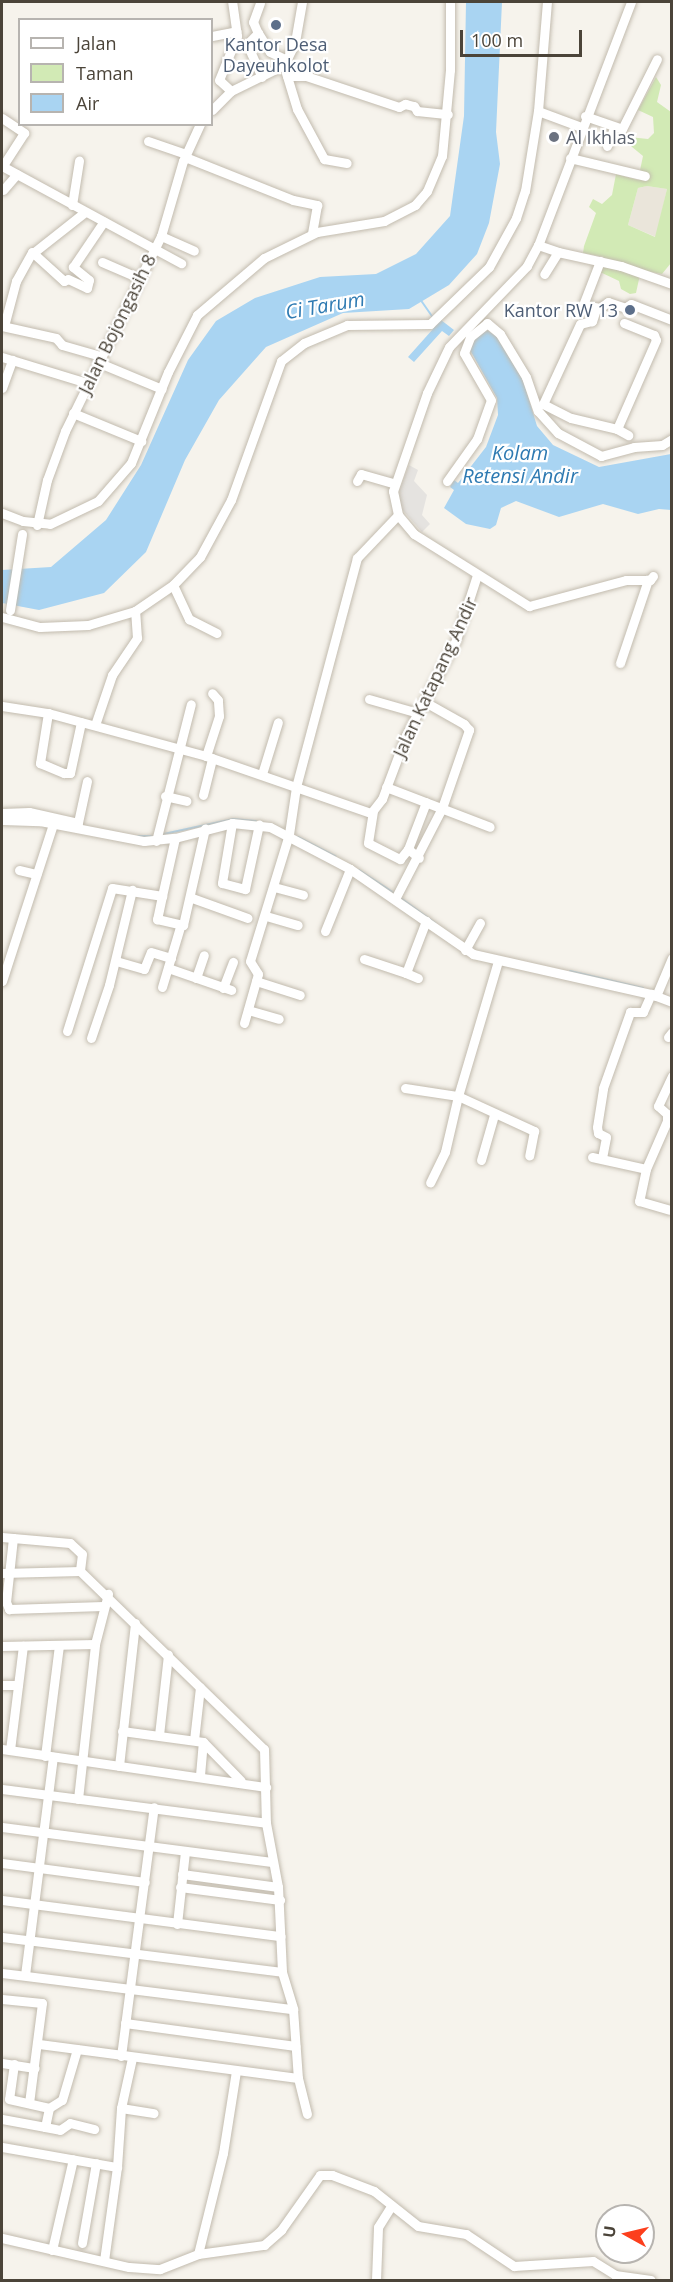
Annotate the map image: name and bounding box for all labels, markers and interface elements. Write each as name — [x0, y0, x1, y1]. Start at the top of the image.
legend — [18, 18, 213, 126]
marker: Kantor Desa Dayeuhkolot — [269, 18, 283, 32]
scale bar — [463, 18, 584, 56]
text: 100 m — [471, 28, 523, 52]
text: Jalan — [76, 31, 116, 55]
place label: Kantor Desa Dayeuhkolot — [223, 34, 329, 76]
text: Taman — [76, 61, 134, 85]
text: Air — [76, 91, 99, 115]
place label: Al Ikhlas — [566, 126, 635, 148]
marker: Al Ikhlas — [547, 130, 561, 144]
street label: Jalan Bojongasih 8 — [74, 251, 160, 397]
water label: Ci Tarum — [283, 286, 367, 324]
place label: Kantor RW 13 — [504, 299, 618, 321]
marker: Kantor RW 13 — [623, 303, 637, 317]
water label: Kolam Retensi Andir — [462, 441, 578, 488]
street label: Jalan Katapang Andir — [388, 593, 482, 761]
north arrow — [595, 2204, 655, 2264]
text: U — [597, 2224, 621, 2239]

